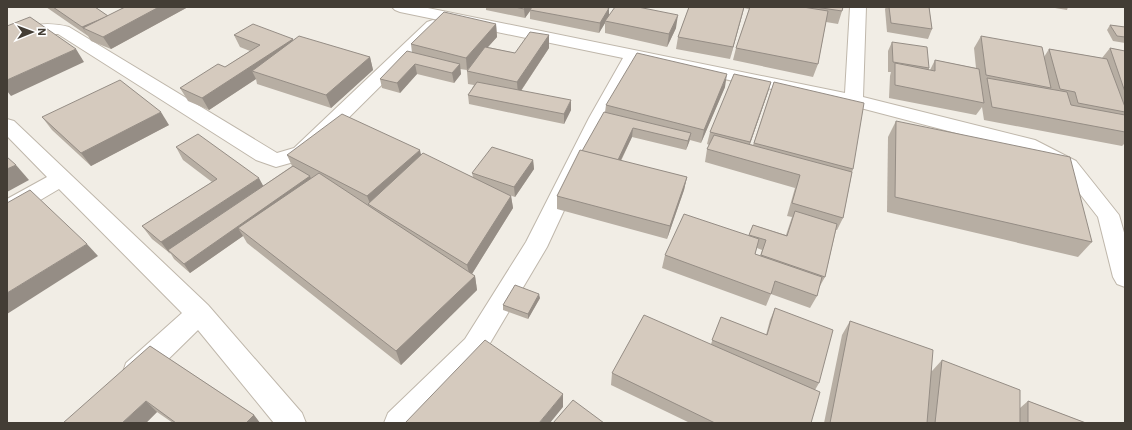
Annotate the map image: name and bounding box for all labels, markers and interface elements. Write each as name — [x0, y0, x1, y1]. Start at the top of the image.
north arrow — [12, 12, 52, 52]
text: N — [35, 28, 49, 36]

